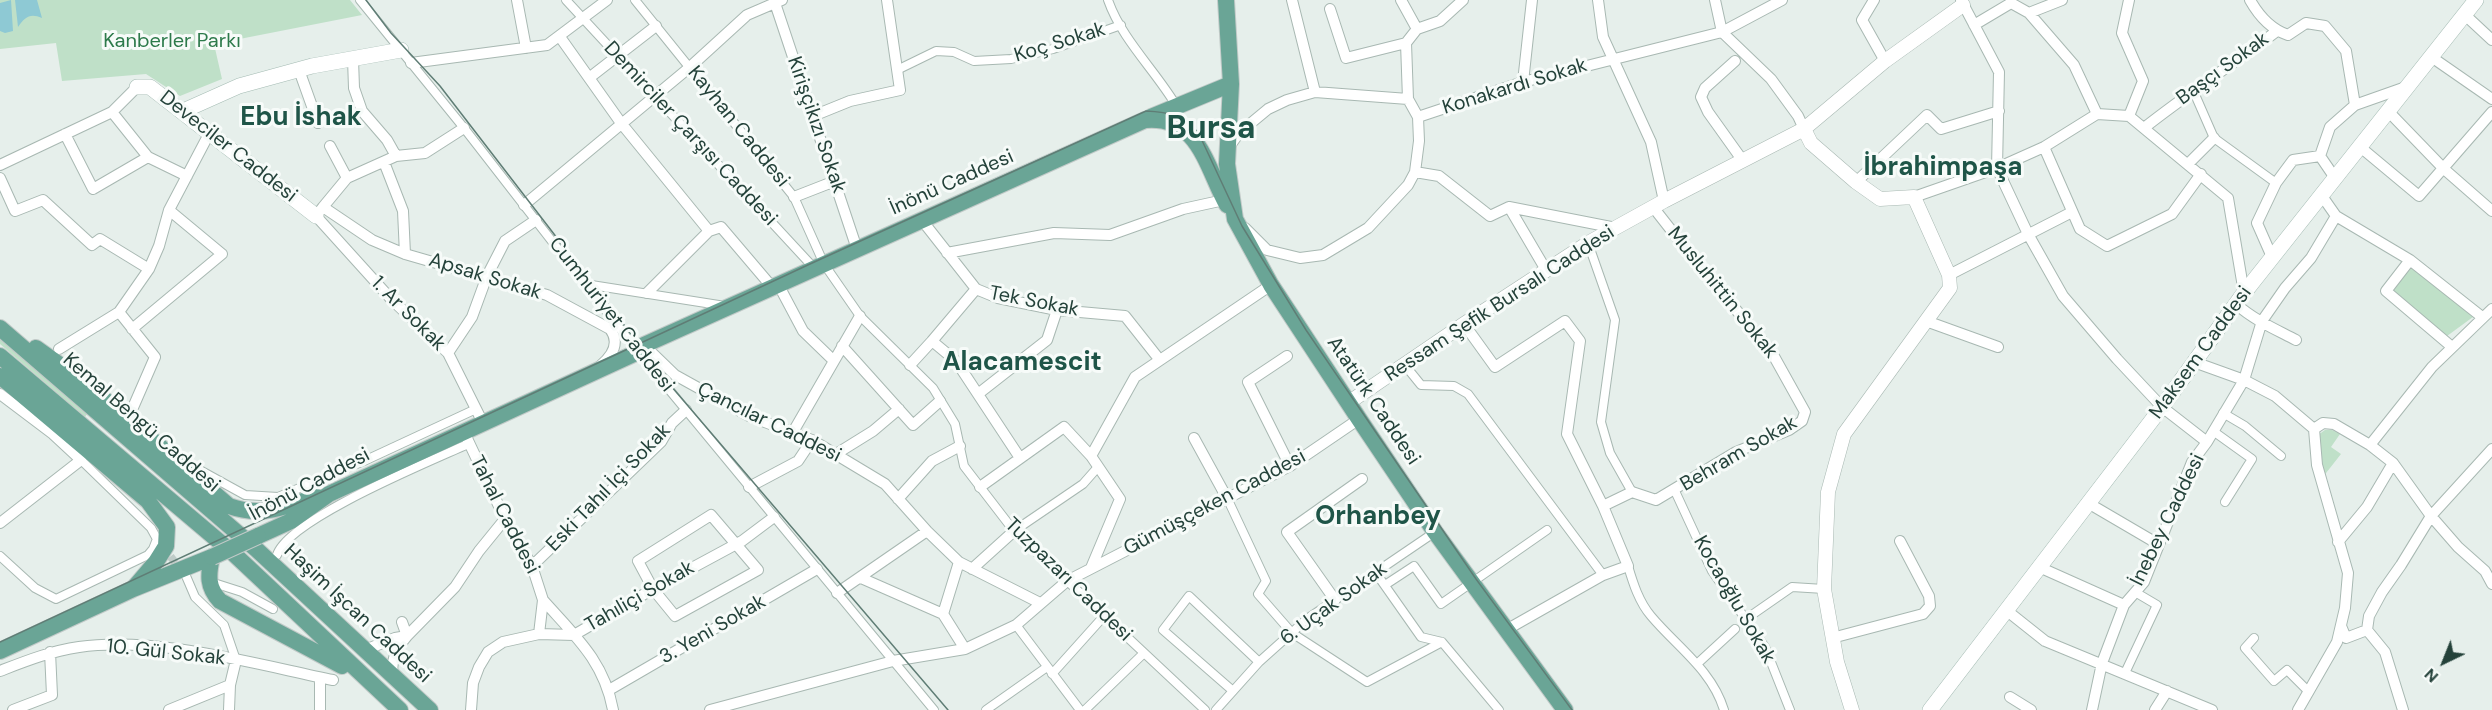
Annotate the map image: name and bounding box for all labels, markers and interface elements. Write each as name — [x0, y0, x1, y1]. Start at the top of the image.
street label: Koç Sokak — [1012, 18, 1108, 68]
street label: Başçı Sokak — [2172, 27, 2274, 111]
park label: Kanberler Parkı — [103, 30, 241, 54]
street label: Demirciler Çarşısı Caddesi — [598, 37, 782, 231]
street label: Kirişçikızı Sokak — [781, 54, 851, 196]
street label: Konakardı Sokak — [1440, 54, 1590, 120]
street label: Kayhan Caddesi — [682, 62, 794, 192]
street label: Deveciler Caddesi — [155, 86, 301, 208]
district label: Ebu İshak — [240, 102, 362, 134]
district label: Bursa — [1167, 111, 1255, 149]
street label: İnönü Caddesi — [886, 145, 1018, 221]
district label: İbrahimpaşa — [1864, 152, 2022, 184]
street label: Ressam Şefik Bursalı Caddesi — [1381, 221, 1619, 387]
street label: Musluhittin Sokak — [1662, 222, 1782, 364]
street label: Cumhuriyet Caddesi — [543, 233, 679, 397]
street label: Apsak Sokak — [426, 248, 544, 306]
street label: 1. Ar Sokak — [366, 272, 450, 356]
street label: Tek Sokak — [987, 282, 1081, 322]
street label: Maksem Caddesi — [2145, 282, 2257, 424]
street label: Atatürk Caddesi — [1321, 332, 1425, 470]
district label: Alacamescit — [942, 347, 1102, 379]
street label: Kemal Bengü Caddesi — [58, 348, 224, 498]
street label: Çancılar Caddesi — [693, 378, 845, 468]
street label: Behram Sokak — [1676, 411, 1802, 497]
street label: Eski Tahıl İçi Sokak — [542, 419, 676, 557]
street label: İnönü Caddesi — [246, 443, 374, 527]
street label: Gümüşçeken Caddesi — [1120, 445, 1310, 561]
street label: İnebey Caddesi — [2126, 450, 2210, 590]
street label: Tahal Caddesi — [464, 452, 544, 578]
district label: Orhanbey — [1315, 501, 1441, 533]
street label: Tuzpazarı Caddesi — [999, 513, 1137, 647]
street label: Kocaoğlu Sokak — [1688, 532, 1780, 668]
street label: Haşim İşcan Caddesi — [278, 539, 436, 689]
street label: Tahıliçi Sokak — [581, 556, 699, 638]
street label: 6. Uçak Sokak — [1276, 557, 1392, 651]
street label: 3. Yeni Sokak — [656, 590, 770, 670]
north arrow — [2414, 632, 2474, 692]
street label: 10. Gül Sokak — [105, 635, 227, 671]
text: N — [2420, 664, 2443, 687]

